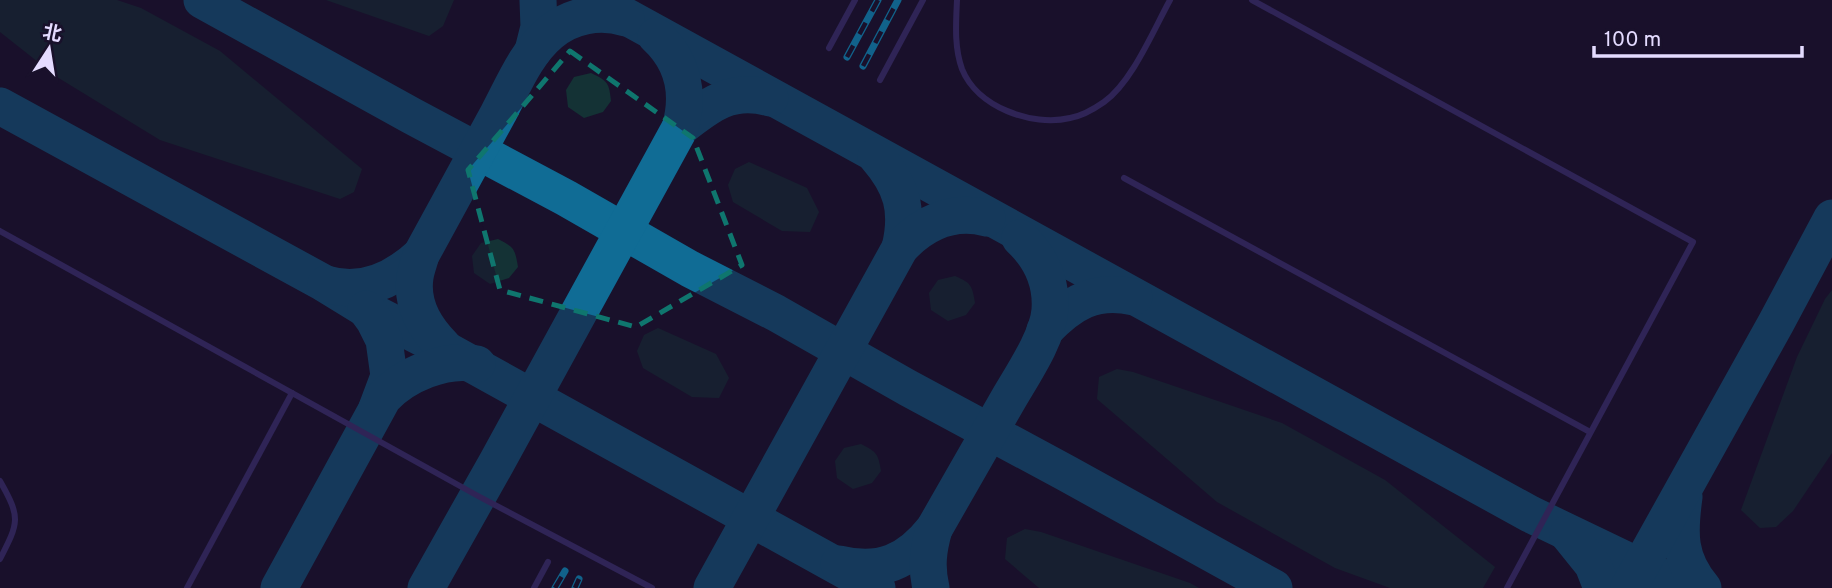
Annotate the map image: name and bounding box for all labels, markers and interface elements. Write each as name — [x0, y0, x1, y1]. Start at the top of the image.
north arrow — [14, 14, 84, 84]
scale bar — [1594, 14, 1802, 58]
text: 北 — [40, 21, 64, 48]
text: 100 m — [1604, 27, 1661, 54]

